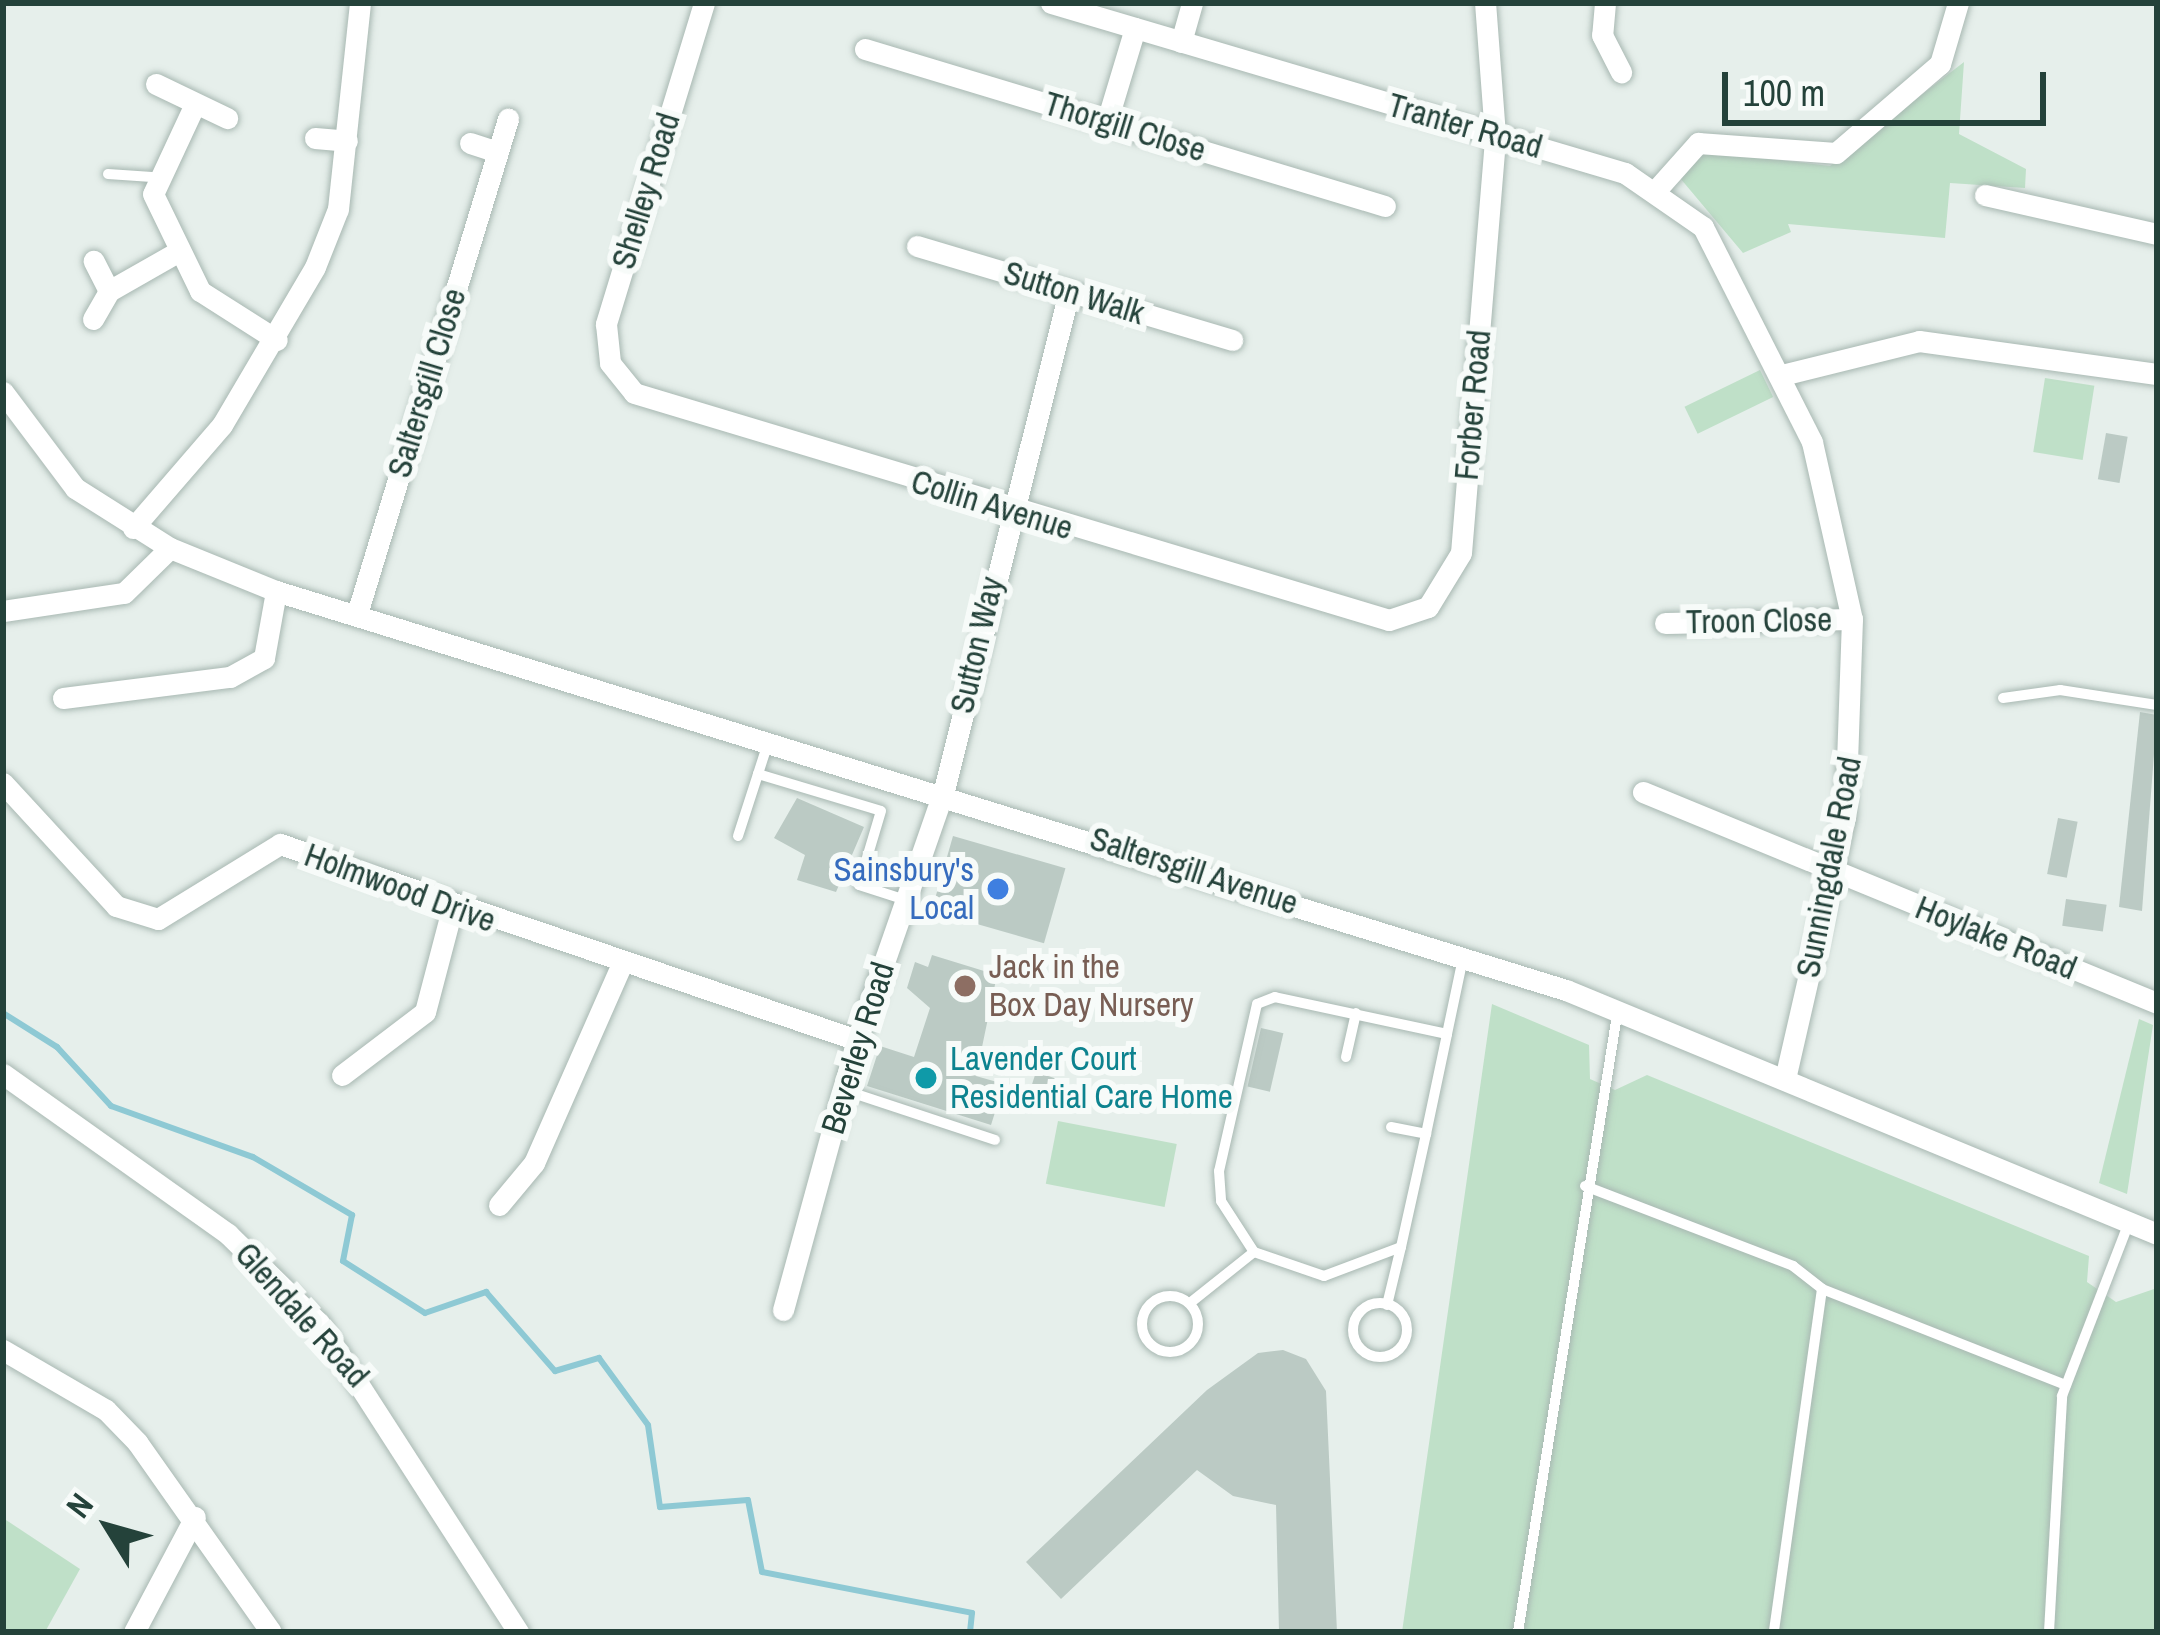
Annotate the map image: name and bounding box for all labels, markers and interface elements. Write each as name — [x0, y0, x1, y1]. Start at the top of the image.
scale bar — [1728, 48, 2052, 122]
text: 100 m — [1743, 69, 1825, 117]
street label: Thorgill Close — [1039, 84, 1211, 170]
street label: Tranter Road — [1383, 85, 1547, 167]
street label: Shelley Road — [604, 108, 688, 274]
street label: Sutton Walk — [999, 253, 1149, 333]
street label: Saltersgill Close — [379, 284, 475, 482]
street label: Forber Road — [1447, 328, 1499, 482]
street label: Collin Avenue — [906, 462, 1078, 548]
street label: Sutton Way — [942, 573, 1012, 717]
street label: Troon Close — [1685, 600, 1833, 642]
street label: Sunningdale Road — [1788, 753, 1870, 981]
street label: Saltersgill Avenue — [1084, 819, 1304, 923]
street label: Holmwood Drive — [299, 835, 501, 941]
place label: Sainsbury's Local — [833, 850, 974, 928]
marker: Sainsbury's Local — [985, 876, 1011, 902]
street label: Hoylake Road — [1910, 888, 2082, 988]
place label: Jack in the Box Day Nursery — [989, 947, 1194, 1025]
street label: Beverley Road — [813, 957, 903, 1139]
marker: Jack in the Box Day Nursery — [952, 973, 978, 999]
place label: Lavender Court Residential Care Home — [950, 1039, 1233, 1117]
marker: Lavender Court Residential Care Home — [913, 1065, 939, 1091]
street label: Glendale Road — [227, 1235, 377, 1395]
north arrow — [48, 1467, 168, 1587]
text: N — [56, 1484, 103, 1526]

